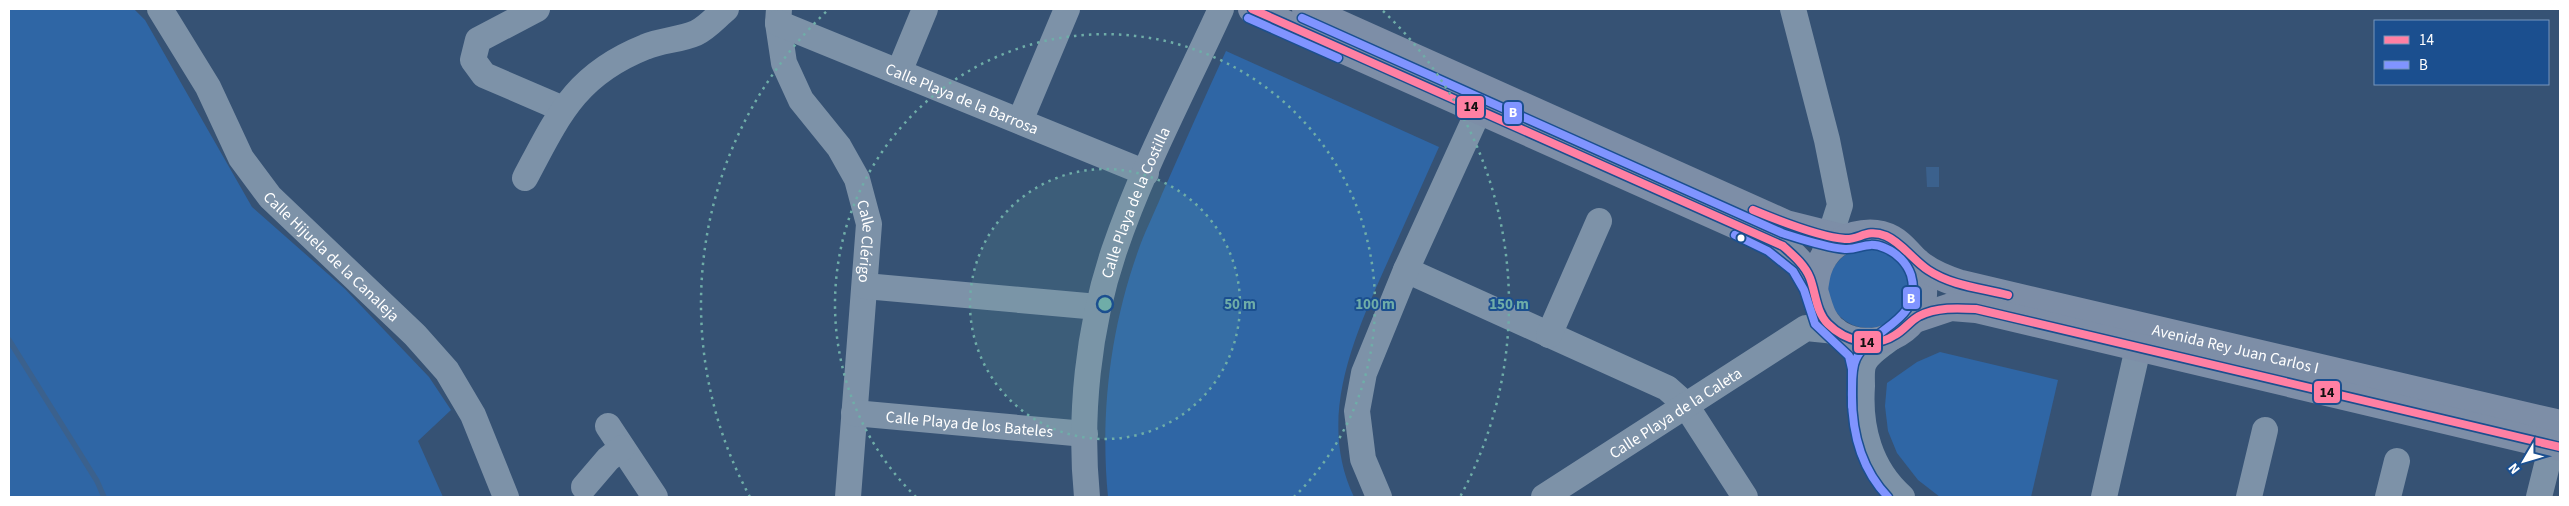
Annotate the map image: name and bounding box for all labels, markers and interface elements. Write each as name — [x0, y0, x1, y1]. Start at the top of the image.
legend — [2374, 20, 2549, 85]
text: 14 — [2419, 30, 2434, 51]
text: B — [2419, 55, 2428, 76]
street label: Calle Playa de la Barrosa — [882, 58, 1042, 140]
line badge: 14 — [1456, 95, 1485, 119]
text: 14 — [1464, 97, 1479, 117]
line badge: B — [1503, 101, 1523, 125]
text: B — [1509, 103, 1518, 123]
street label: Calle Playa de la Costilla — [1096, 123, 1176, 281]
street label: Calle Hijuela de la Canaleja — [258, 187, 404, 327]
street label: Calle Clérigo — [851, 197, 879, 284]
unlabelled marker — [1736, 233, 1746, 243]
line badge: B — [1902, 286, 1921, 310]
text: B — [1907, 289, 1916, 309]
text: 50 m — [1224, 294, 1256, 315]
text: 100 m — [1355, 294, 1395, 315]
text: 150 m — [1489, 294, 1529, 315]
centre of rings — [1096, 295, 1114, 313]
street label: Avenida Rey Juan Carlos I — [2150, 319, 2321, 379]
line badge: 14 — [1853, 330, 1882, 354]
text: 14 — [1860, 333, 1875, 353]
street label: Calle Playa de la Caleta — [1605, 362, 1746, 464]
line badge: 14 — [2313, 380, 2341, 404]
text: 14 — [2320, 383, 2335, 403]
street label: Calle Playa de los Bateles — [885, 406, 1054, 443]
north arrow — [2499, 436, 2549, 486]
text: N — [2504, 459, 2525, 478]

